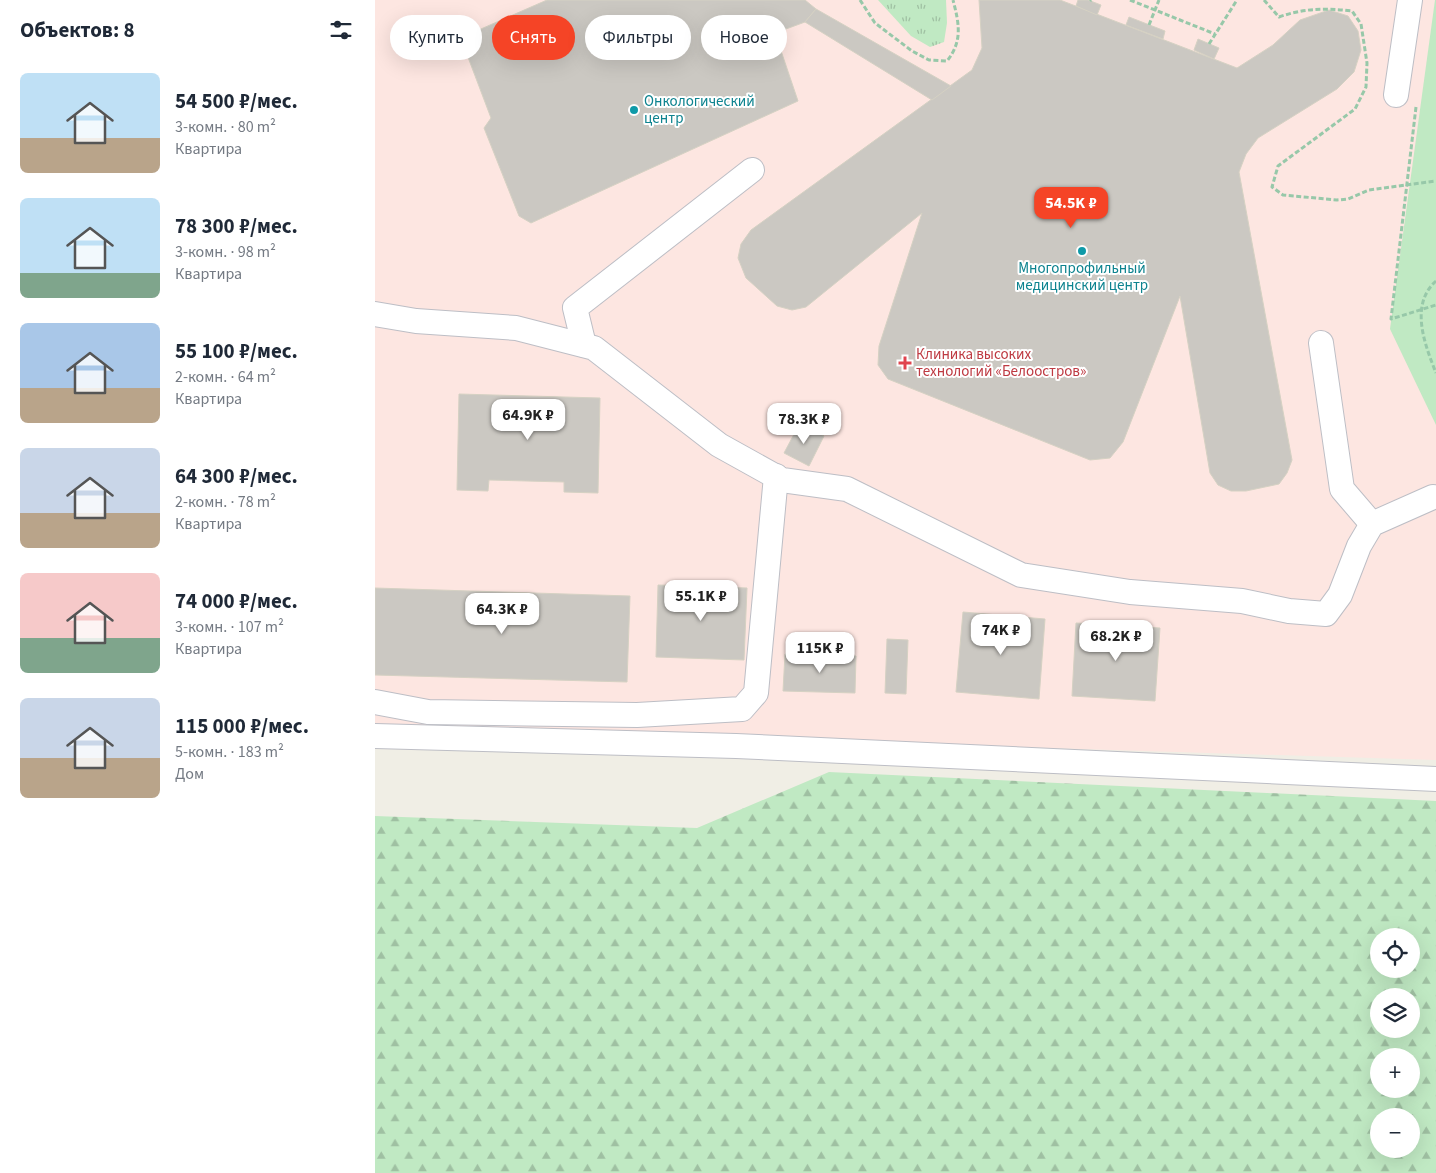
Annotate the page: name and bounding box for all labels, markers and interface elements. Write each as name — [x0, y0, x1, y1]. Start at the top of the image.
text: Объектов: 8 — [20, 15, 135, 45]
chip: Купить — [390, 15, 482, 60]
chip: Снять — [492, 15, 575, 60]
chip: Фильтры — [585, 15, 691, 60]
chip: Новое — [701, 15, 787, 60]
icon: filters — [327, 16, 355, 44]
text: 54 500 ₽/мес. — [175, 86, 298, 116]
place label: Онкологический центр — [644, 91, 755, 129]
icon: home — [60, 93, 120, 153]
marker: Онкологический центр — [628, 104, 640, 116]
text: 3-комн. · 80 m² — [175, 116, 276, 138]
text: Квартира — [175, 138, 242, 160]
pin: 54.5K ₽ — [1025, 186, 1117, 229]
text: 54.5K ₽ — [1045, 192, 1097, 214]
text: 78 300 ₽/мес. — [175, 211, 298, 241]
icon: home — [60, 218, 120, 278]
text: 3-комн. · 98 m² — [175, 241, 276, 263]
marker: Многопрофильный медицинский центр — [1076, 245, 1088, 257]
place label: Многопрофильный медицинский центр — [1016, 258, 1148, 296]
text: Квартира — [175, 263, 242, 285]
text: 55 100 ₽/мес. — [175, 336, 298, 366]
icon: home — [60, 343, 120, 403]
place label: Клиника высоких технологий «Белоостров» — [916, 344, 1086, 382]
marker: Клиника высоких технологий «Белоостров» — [898, 356, 912, 370]
text: 2-комн. · 64 m² — [175, 366, 276, 388]
text: Квартира — [175, 388, 242, 410]
pin: 64.9K ₽ — [482, 398, 574, 441]
pin: 78.3K ₽ — [758, 402, 850, 445]
text: 64.9K ₽ — [502, 404, 554, 426]
text: 78.3K ₽ — [778, 408, 830, 430]
text: 64 300 ₽/мес. — [175, 461, 298, 491]
icon: home — [60, 468, 120, 528]
text: 2-комн. · 78 m² — [175, 491, 276, 513]
text: Квартира — [175, 513, 242, 535]
pin: 55.1K ₽ — [655, 580, 747, 622]
text: 55.1K ₽ — [675, 585, 727, 607]
text: 74 000 ₽/мес. — [175, 586, 298, 616]
pin: 64.3K ₽ — [456, 592, 548, 635]
icon: home — [60, 593, 120, 653]
text: 64.3K ₽ — [476, 598, 528, 620]
pin: 74K ₽ — [966, 614, 1036, 656]
text: 3-комн. · 107 m² — [175, 616, 284, 638]
text: 74K ₽ — [982, 619, 1020, 641]
pin: 68.2K ₽ — [1070, 620, 1162, 662]
text: 68.2K ₽ — [1090, 625, 1142, 647]
pin: 115K ₽ — [779, 632, 861, 674]
text: 115K ₽ — [797, 637, 843, 659]
text: Квартира — [175, 638, 242, 660]
text: 115 000 ₽/мес. — [175, 711, 309, 741]
icon: home — [60, 718, 120, 778]
text: 5-комн. · 183 m² — [175, 741, 284, 763]
text: Дом — [175, 763, 204, 785]
map controls — [1370, 928, 1420, 1158]
button: locate — [1370, 928, 1420, 978]
button: layers — [1370, 988, 1420, 1038]
button: + — [1370, 1048, 1420, 1098]
button: − — [1370, 1108, 1420, 1158]

